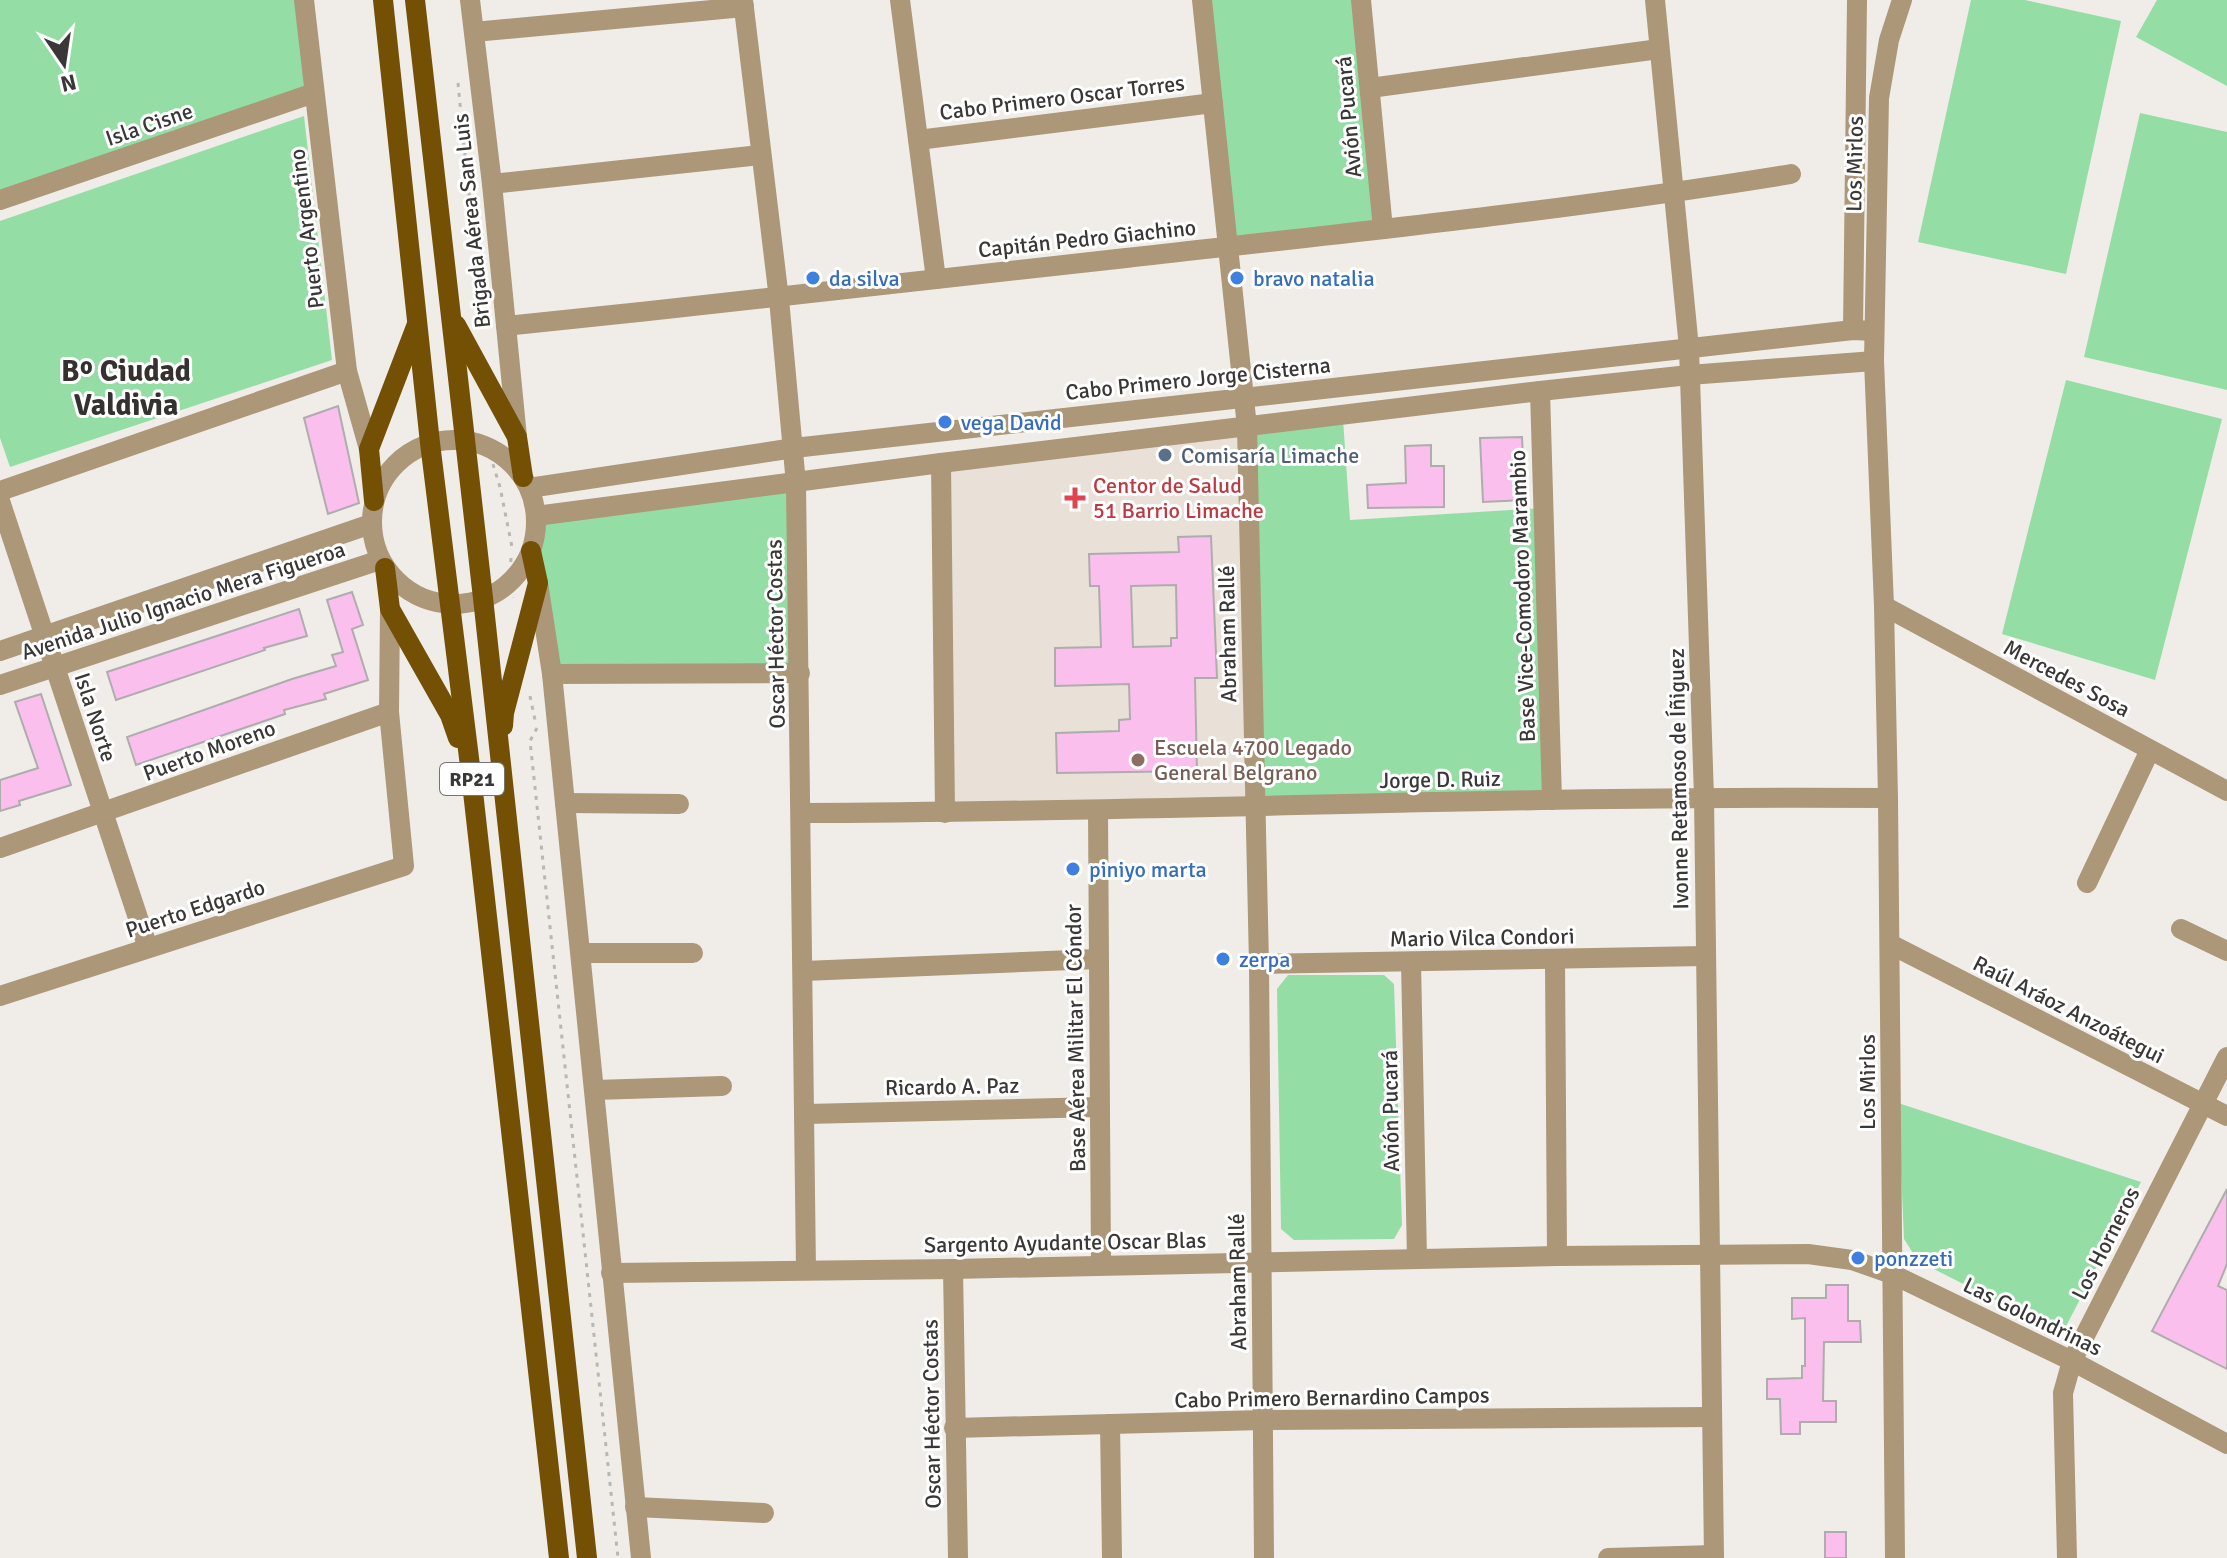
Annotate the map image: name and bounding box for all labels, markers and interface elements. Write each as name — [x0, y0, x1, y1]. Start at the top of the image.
north arrow — [24, 24, 104, 104]
street label: Avión Pucará — [1330, 55, 1367, 179]
text: N — [58, 68, 79, 98]
street label: Cabo Primero Oscar Torres — [938, 69, 1186, 126]
street label: Isla Cisne — [102, 97, 196, 152]
street label: Brigada Aérea San Luis — [447, 112, 496, 329]
street label: Los Mirlos — [1840, 116, 1869, 212]
street label: Puerto Argentino — [283, 148, 330, 310]
street label: Capitán Pedro Giachino — [977, 214, 1197, 263]
place label: da silva — [829, 265, 900, 292]
place label: bravo natalia — [1253, 265, 1375, 292]
marker: da silva — [804, 269, 822, 287]
marker: bravo natalia — [1228, 269, 1246, 287]
street label: Cabo Primero Jorge Cisterna — [1064, 351, 1332, 406]
district label: Bº Ciudad Valdivia — [61, 353, 191, 424]
place label: vega David — [961, 409, 1062, 436]
marker: vega David — [936, 413, 954, 431]
place label: Comisaría Limache — [1181, 442, 1359, 469]
marker: Comisaría Limache — [1156, 446, 1174, 464]
street label: Base Vice-Comodoro Marambio — [1504, 449, 1541, 743]
place label: Centor de Salud 51 Barrio Limache — [1093, 472, 1264, 524]
marker: Centor de Salud 51 Barrio Limache — [1064, 487, 1086, 509]
street label: Avenida Julio Ignacio Mera Figueroa — [18, 535, 349, 666]
street label: Oscar Héctor Costas — [760, 539, 791, 729]
street label: Abraham Rallé — [1213, 565, 1242, 703]
street label: Mercedes Sosa — [1999, 634, 2135, 723]
street label: Ivonne Retamoso de Íñiguez — [1663, 648, 1694, 910]
street label: Isla Norte — [68, 669, 123, 765]
street label: Puerto Moreno — [139, 714, 279, 787]
place label: Escuela 4700 Legado General Belgrano — [1154, 734, 1352, 786]
marker: Escuela 4700 Legado General Belgrano — [1129, 751, 1147, 769]
road number: RP21 — [440, 763, 504, 795]
street label: Jorge D. Ruiz — [1379, 765, 1501, 794]
place label: piniyo marta — [1089, 856, 1207, 883]
marker: piniyo marta — [1064, 860, 1082, 878]
street label: Puerto Edgardo — [122, 873, 268, 944]
street label: Base Aérea Militar El Cóndor — [1060, 904, 1091, 1172]
street label: Mario Vilca Condori — [1389, 922, 1575, 953]
place label: zerpa — [1239, 946, 1290, 973]
street label: Raúl Aráoz Anzoátegui — [1969, 949, 2169, 1069]
marker: zerpa — [1214, 950, 1232, 968]
street label: Los Mirlos — [1854, 1034, 1881, 1130]
street label: Avión Pucará — [1376, 1050, 1405, 1172]
street label: Ricardo A. Paz — [885, 1072, 1020, 1101]
street label: Los Horneros — [2066, 1182, 2145, 1304]
street label: Abraham Rallé — [1223, 1213, 1252, 1351]
street label: Sargento Ayudante Oscar Blas — [924, 1227, 1206, 1258]
place label: ponzzeti — [1874, 1245, 1953, 1272]
marker: ponzzeti — [1849, 1249, 1867, 1267]
street label: Las Golondrinas — [1959, 1271, 2107, 1362]
street label: Oscar Héctor Costas — [916, 1319, 947, 1509]
street label: Cabo Primero Bernardino Campos — [1174, 1381, 1490, 1414]

